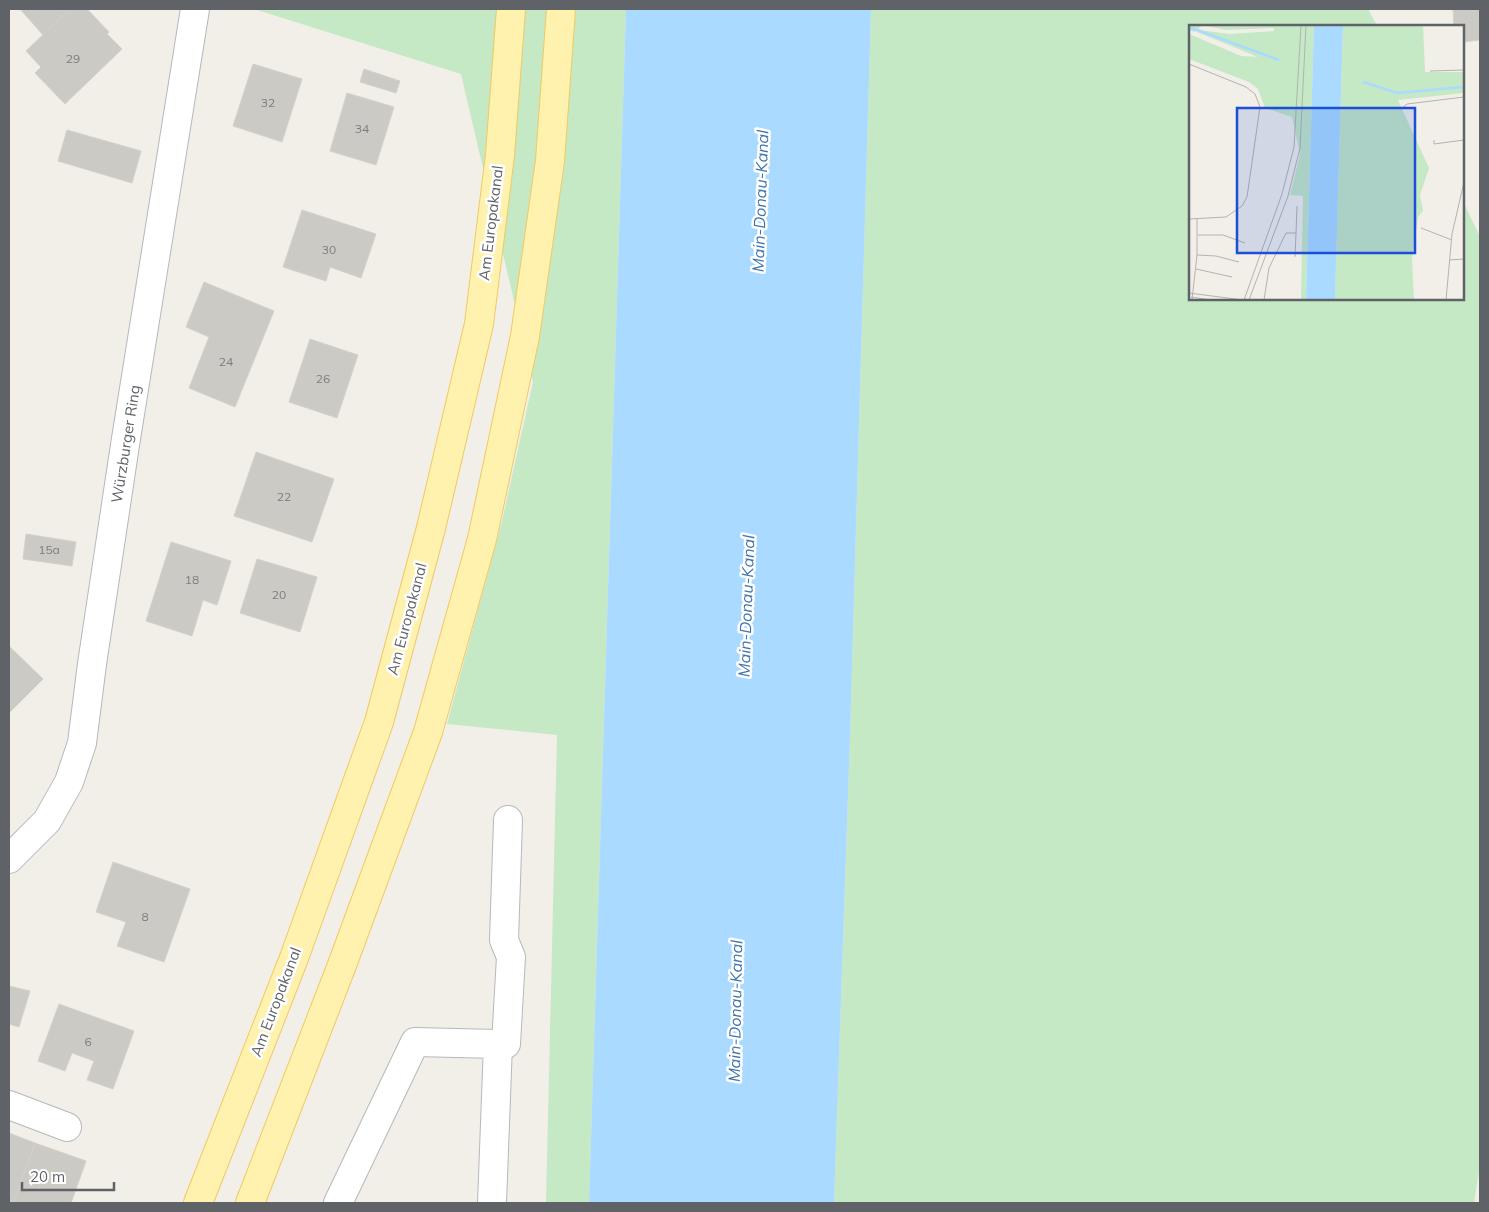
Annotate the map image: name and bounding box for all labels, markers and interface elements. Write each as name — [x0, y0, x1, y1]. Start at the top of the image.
inset map — [1189, 25, 1464, 300]
house number: 29 — [66, 51, 80, 66]
house number: 32 — [261, 95, 275, 110]
house number: 34 — [355, 121, 369, 136]
water label: Main-Donau-Kanal — [748, 129, 772, 272]
street label: Am Europakanal — [474, 164, 507, 281]
house number: 30 — [322, 242, 336, 257]
house number: 24 — [219, 354, 233, 369]
house number: 26 — [316, 371, 330, 386]
street label: Würzburger Ring — [107, 384, 144, 504]
house number: 22 — [277, 489, 291, 504]
water label: Main-Donau-Kanal — [734, 534, 758, 677]
house number: 15a — [38, 542, 60, 557]
street label: Am Europakanal — [382, 561, 431, 677]
house number: 18 — [185, 572, 199, 587]
house number: 20 — [272, 587, 286, 602]
house number: 8 — [141, 909, 149, 924]
water label: Main-Donau-Kanal — [724, 940, 746, 1082]
street label: Am Europakanal — [246, 944, 305, 1059]
house number: 6 — [84, 1034, 92, 1049]
scale bar — [22, 1160, 115, 1192]
text: 20 m — [30, 1167, 65, 1186]

